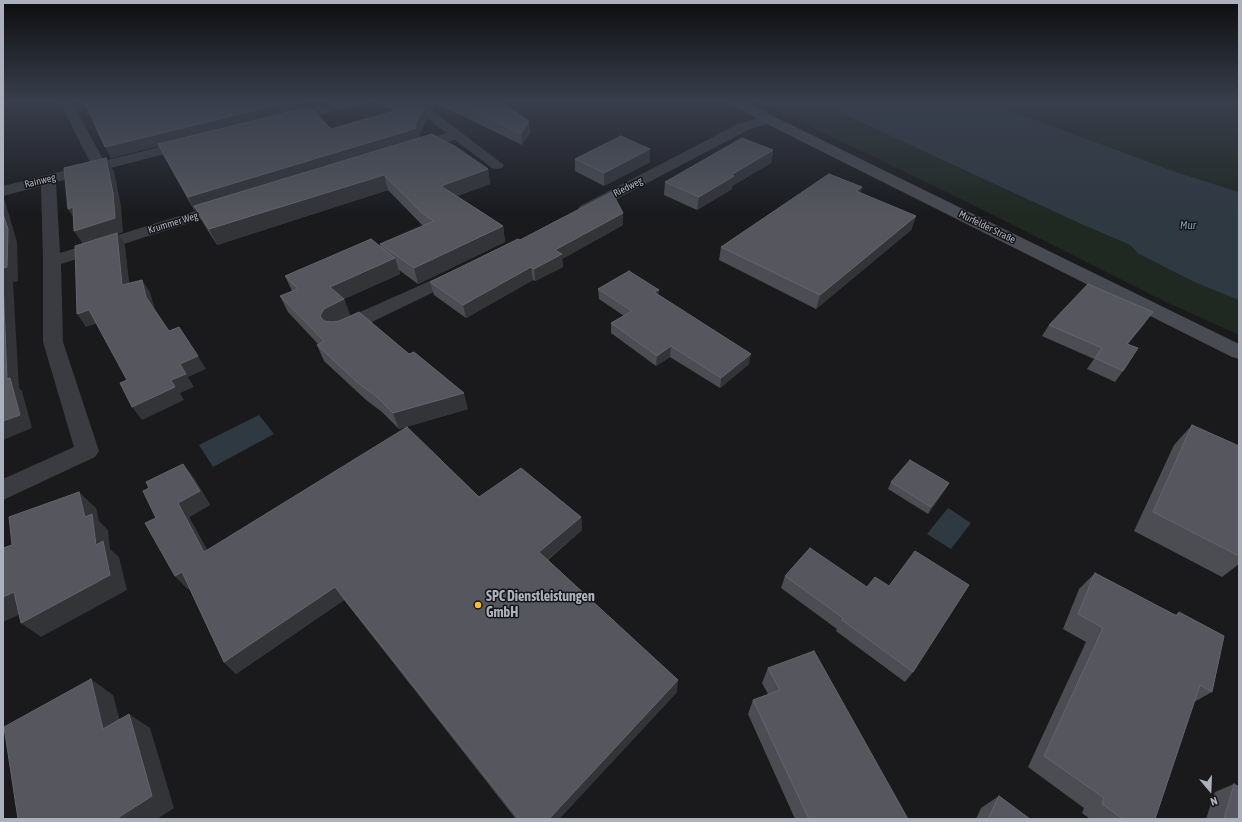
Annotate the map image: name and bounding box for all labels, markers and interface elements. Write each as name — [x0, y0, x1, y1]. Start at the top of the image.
street label: Rainweg — [23, 171, 57, 191]
street label: Riedweg — [611, 175, 645, 199]
street label: Murfelder Straße — [957, 208, 1017, 246]
street label: Krummer Weg — [147, 210, 199, 236]
water label: Mur — [1180, 219, 1196, 233]
place label: SPC Dienstleistungen GmbH — [486, 589, 595, 622]
marker: SPC Dienstleistungen GmbH — [473, 600, 483, 610]
north arrow — [1190, 770, 1230, 810]
text: N — [1209, 795, 1219, 808]

